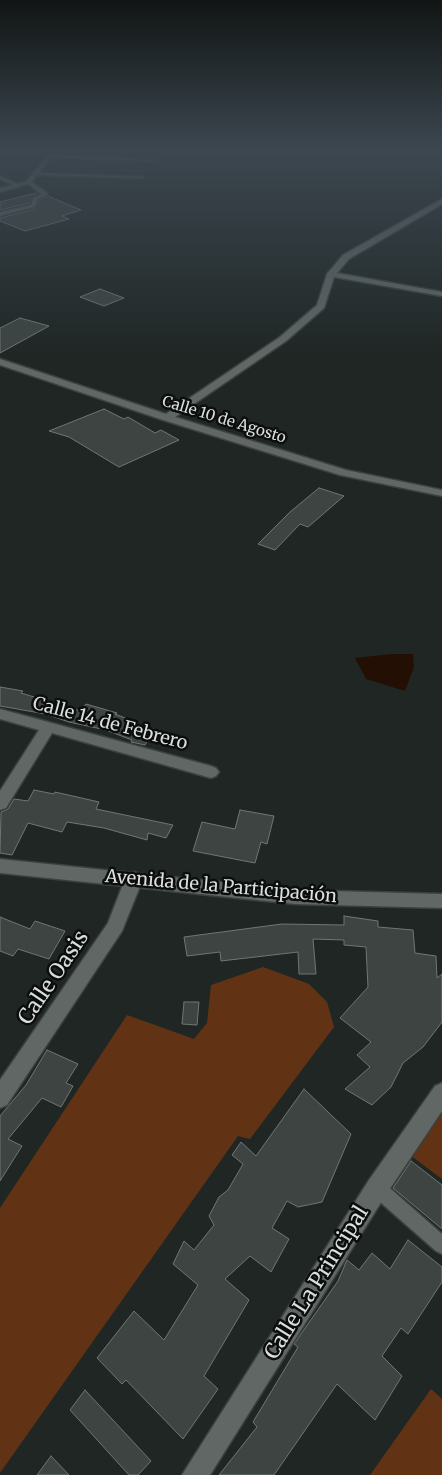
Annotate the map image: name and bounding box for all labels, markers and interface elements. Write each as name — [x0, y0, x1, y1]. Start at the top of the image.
street label: Calle 10 de Agosto — [160, 393, 288, 447]
street label: Calle 14 de Febrero — [30, 693, 190, 755]
street label: Avenida de la Participación — [104, 866, 338, 908]
street label: Calle Oasis — [13, 926, 95, 1030]
street label: Calle La Principal — [260, 1202, 374, 1364]

